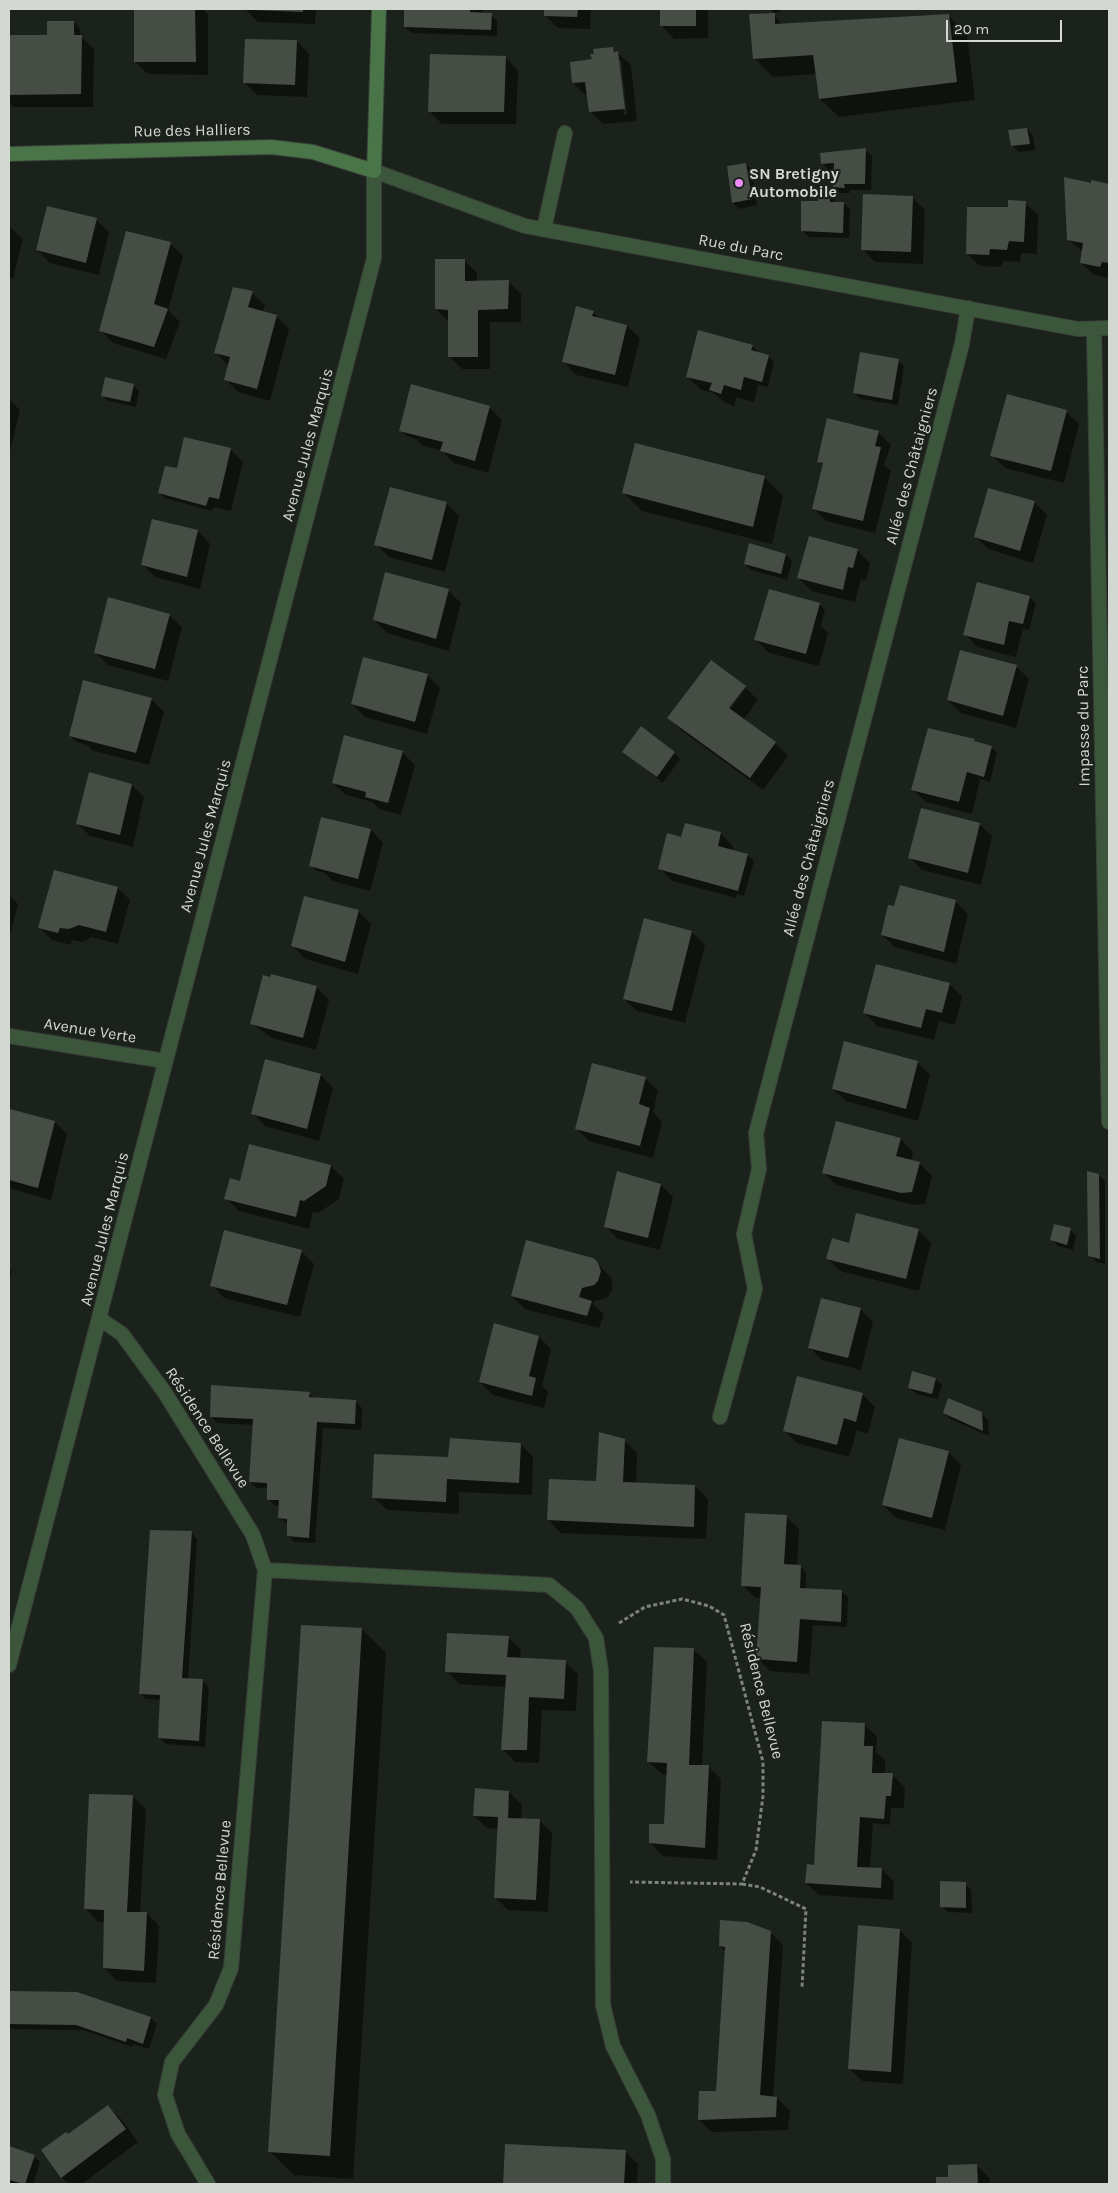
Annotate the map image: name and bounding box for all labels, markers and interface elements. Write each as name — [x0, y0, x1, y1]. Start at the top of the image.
scale bar — [948, 10, 1064, 42]
text: 20 m — [954, 20, 989, 38]
street label: Rue des Halliers — [133, 120, 251, 142]
place label: SN Bretigny Automobile — [749, 164, 839, 202]
marker: SN Bretigny Automobile — [733, 177, 745, 189]
street label: Rue du Parc — [697, 230, 785, 266]
street label: Avenue Jules Marquis — [278, 366, 338, 524]
street label: Allée des Châtaigniers — [882, 385, 942, 547]
street label: Impasse du Parc — [1073, 665, 1095, 787]
street label: Avenue Jules Marquis — [176, 757, 236, 915]
street label: Allée des Châtaigniers — [779, 777, 839, 939]
street label: Avenue Verte — [42, 1014, 138, 1048]
street label: Avenue Jules Marquis — [77, 1150, 133, 1308]
street label: Résidence Bellevue — [161, 1364, 253, 1492]
street label: Résidence Bellevue — [735, 1621, 787, 1761]
street label: Résidence Bellevue — [204, 1819, 236, 1961]

